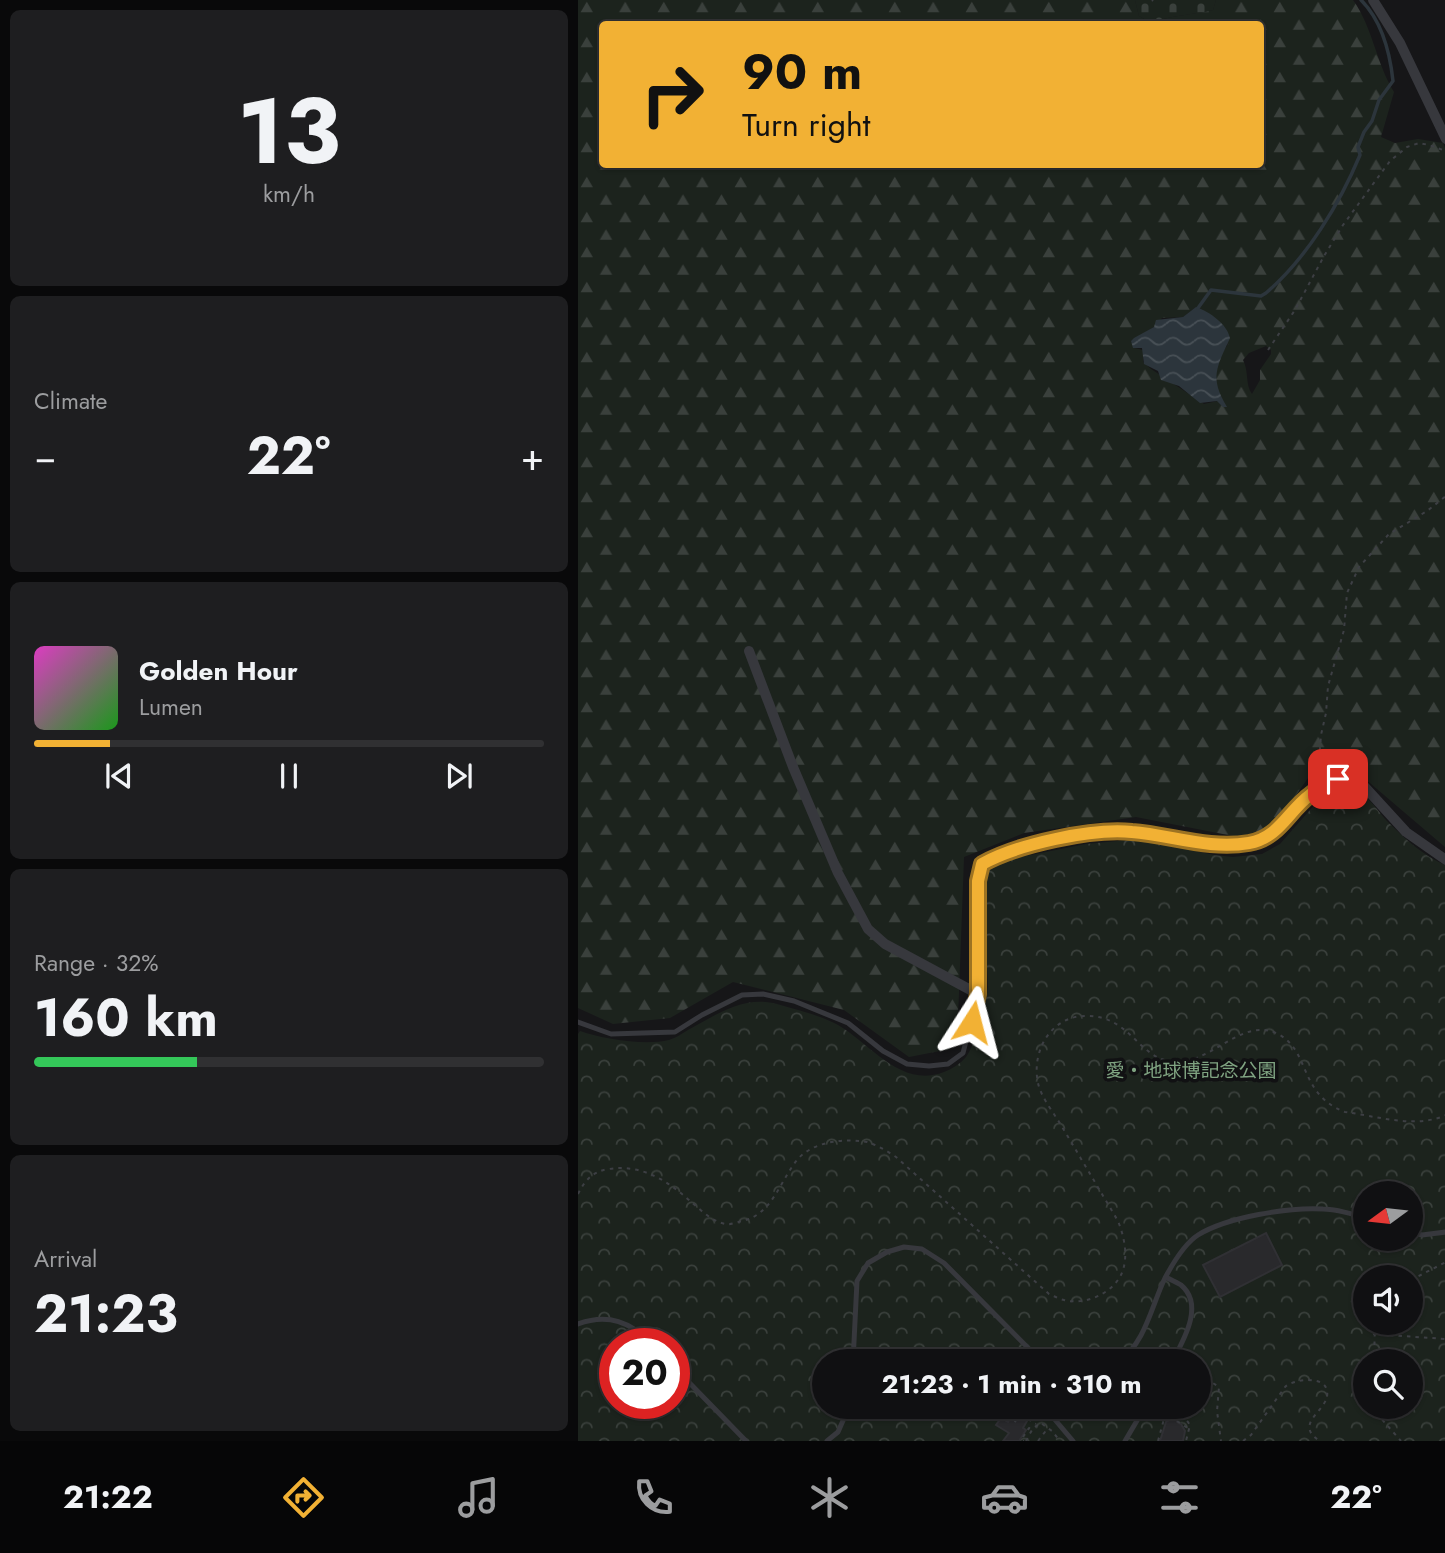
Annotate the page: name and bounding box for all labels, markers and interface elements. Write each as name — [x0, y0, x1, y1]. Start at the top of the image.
text: 90 m — [742, 37, 862, 107]
icon: right — [627, 49, 718, 140]
text: 13 — [238, 66, 340, 197]
text: Turn right — [742, 102, 871, 148]
text: km/h — [263, 177, 315, 211]
text: Climate — [34, 384, 107, 418]
text: 22° — [247, 418, 330, 494]
text: − — [34, 429, 56, 484]
text: + — [521, 429, 544, 484]
text: Golden Hour — [139, 652, 298, 690]
text: Lumen — [139, 690, 203, 724]
pin — [1308, 749, 1368, 809]
icon: previous — [100, 757, 138, 795]
icon: pause — [270, 757, 308, 795]
icon: next — [440, 757, 478, 795]
icon: arrive — [1319, 760, 1357, 798]
text: Range · 32% — [34, 946, 159, 980]
text: 160 km — [34, 980, 218, 1056]
position arrow — [935, 985, 1009, 1059]
park label: 愛・地球博記念公園 — [1105, 1057, 1277, 1084]
north arrow — [1353, 1181, 1423, 1251]
map controls — [1353, 1181, 1423, 1419]
text: Arrival — [34, 1242, 97, 1276]
button: sound — [1353, 1265, 1423, 1335]
text: 21:23 — [34, 1276, 178, 1352]
speed limit sign: 20 — [599, 1328, 690, 1419]
button: search — [1353, 1349, 1423, 1419]
text: 21:23 · 1 min · 310 m — [881, 1365, 1142, 1403]
icon: directions — [279, 1473, 328, 1522]
icon: music — [454, 1473, 503, 1522]
icon: phone — [629, 1473, 678, 1522]
icon: climate — [805, 1473, 854, 1522]
icon: car — [980, 1473, 1029, 1522]
icon: filters — [1155, 1473, 1204, 1522]
text: 21:22 — [63, 1474, 153, 1520]
text: 22° — [1330, 1474, 1382, 1520]

